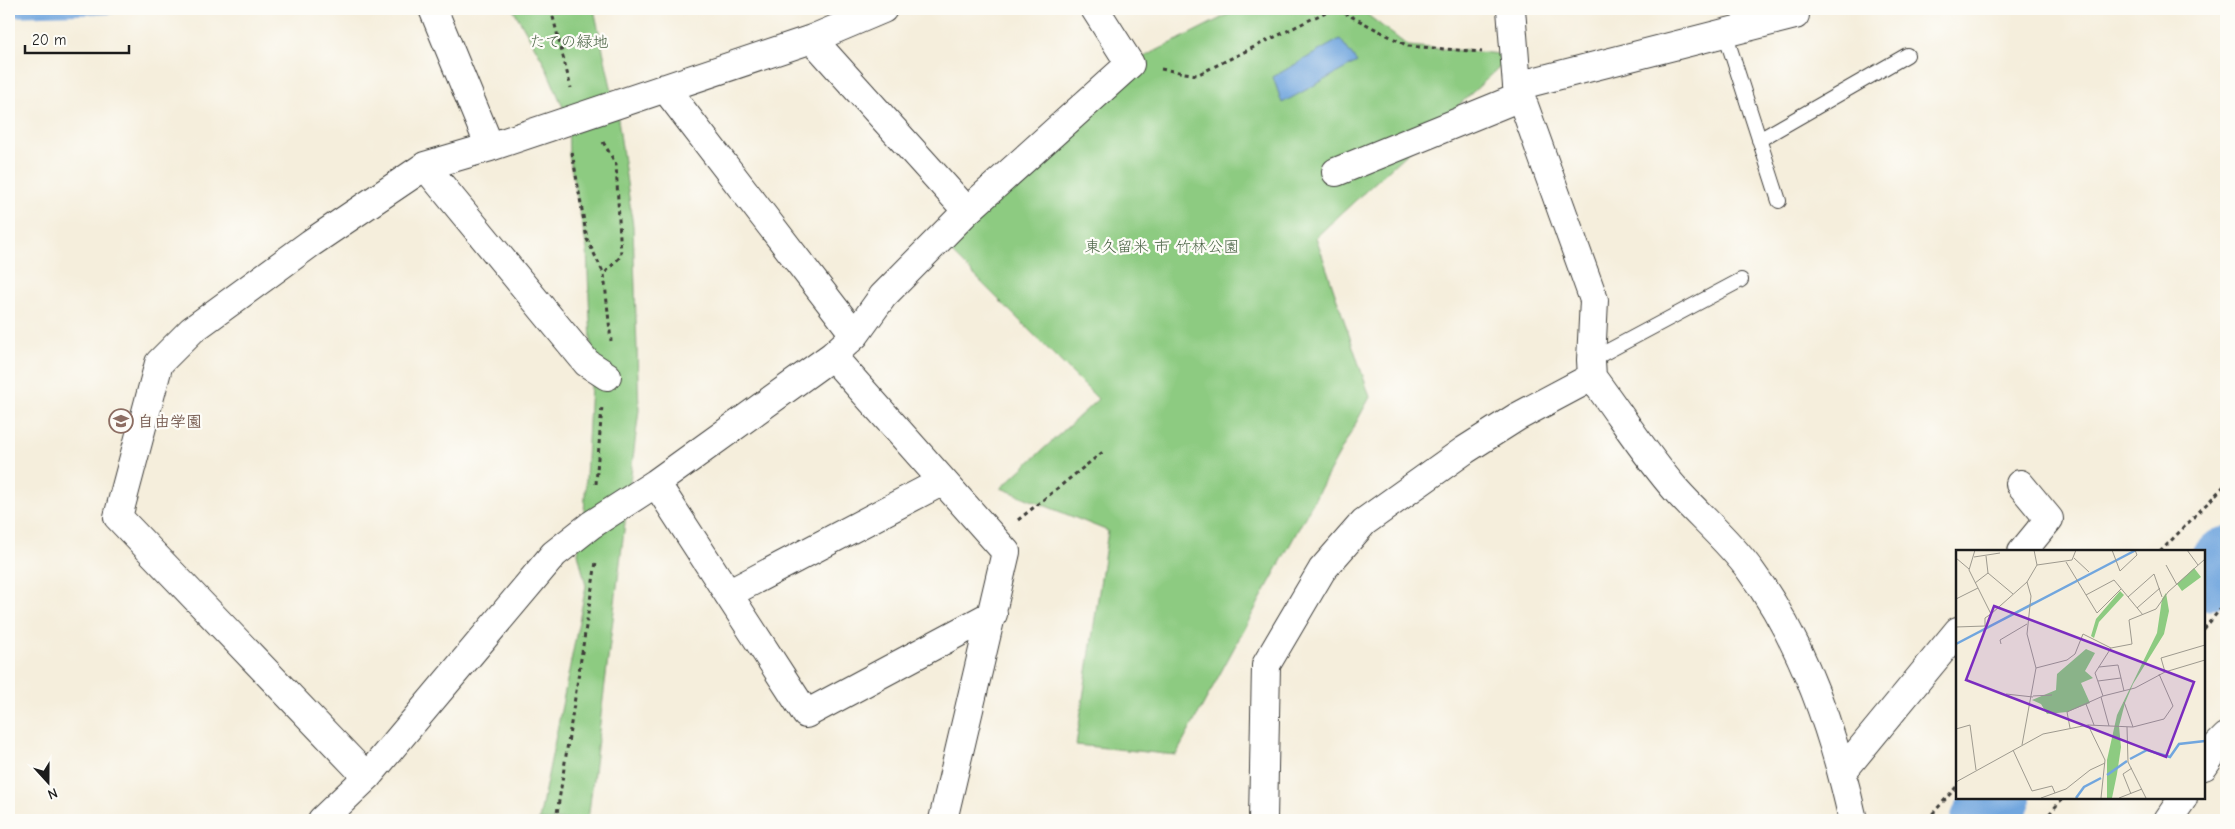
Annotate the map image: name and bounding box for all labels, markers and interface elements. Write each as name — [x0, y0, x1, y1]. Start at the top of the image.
scale bar — [25, 22, 129, 54]
text: 20 m — [32, 31, 66, 49]
park label: たての緑地 — [529, 33, 609, 51]
park label: 東久留米 市 竹林公園 — [1085, 238, 1239, 256]
school or university icon: 自由学園 — [108, 408, 134, 434]
place label: 自由学園 — [138, 413, 202, 431]
inset map — [1956, 550, 2205, 799]
north arrow — [22, 756, 72, 806]
text: N — [45, 784, 60, 803]

